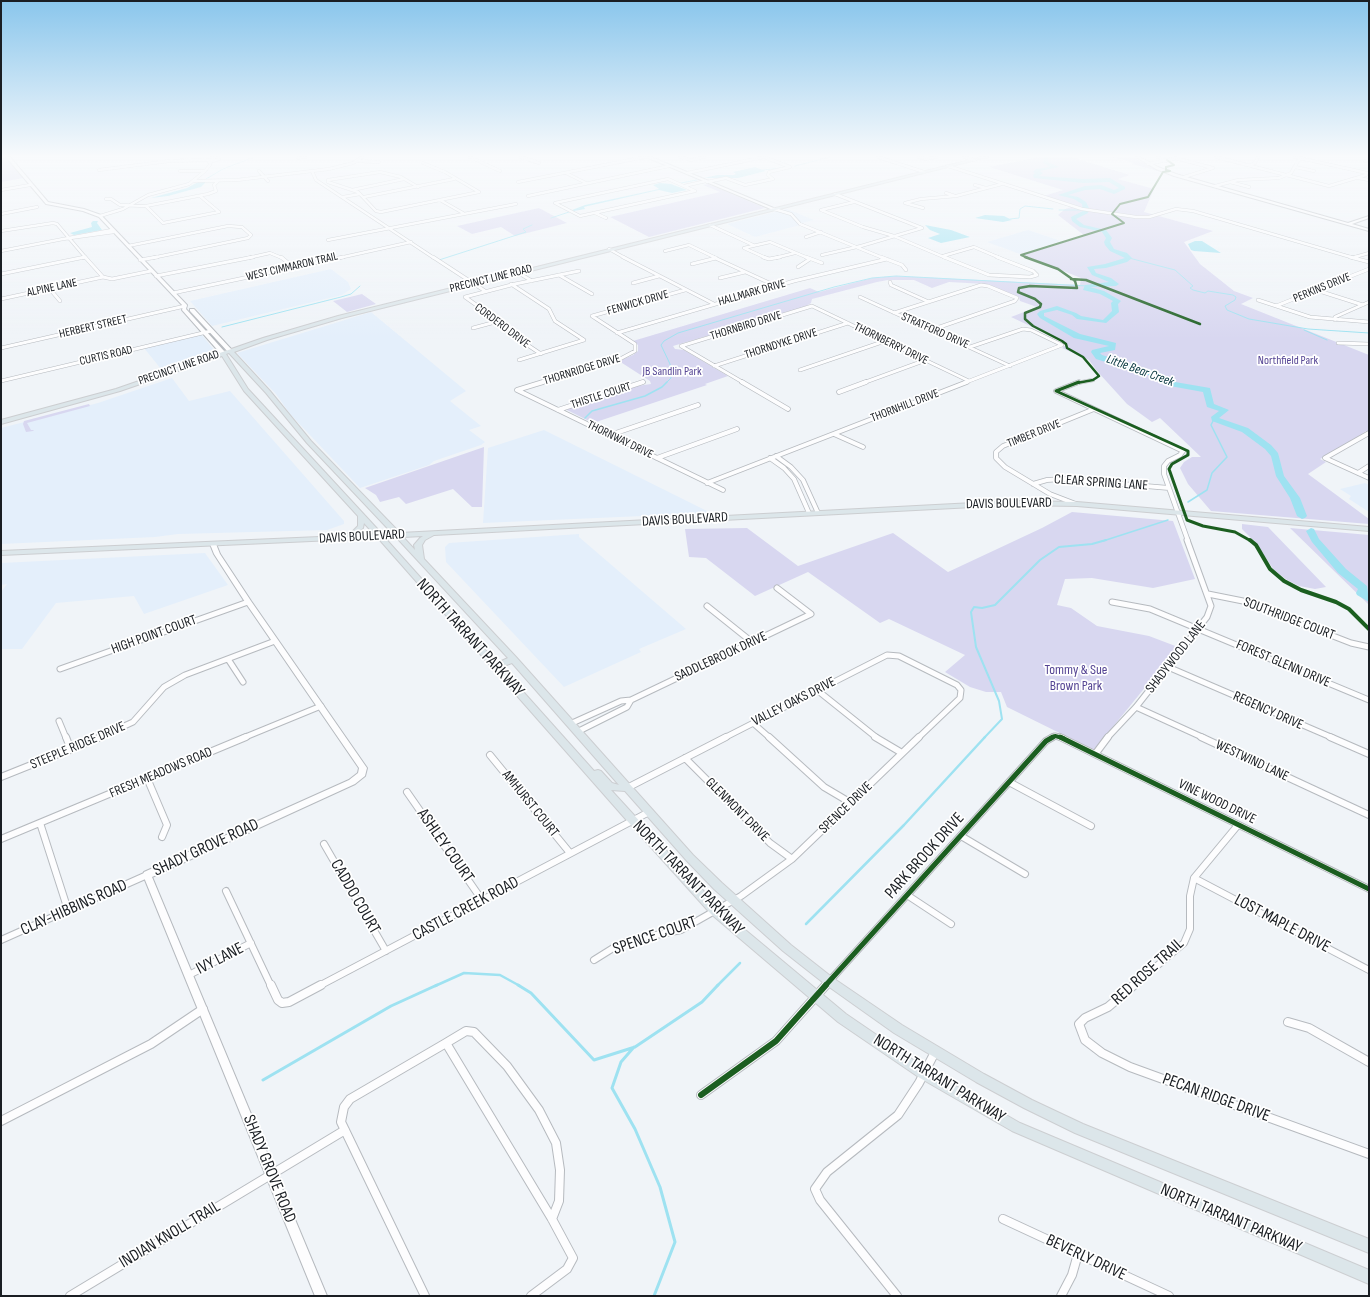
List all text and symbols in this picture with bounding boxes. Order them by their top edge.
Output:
street label: WEST CIMMARON TRAIL [245,249,339,285]
street label: PRECINCT LINE ROAD [448,262,534,296]
street label: PERKINS DRIVE [1291,270,1353,306]
street label: ALPINE LANE [26,276,78,300]
street label: HALLMARK DRIVE [717,276,787,310]
street label: FENWICK DRIVE [606,287,670,319]
street label: CORDERO DRIVE [471,301,533,351]
street label: THORNBIRD DRIVE [709,308,783,344]
street label: STRATFORD DRIVE [899,310,971,352]
street label: HERBERT STREET [58,312,128,342]
street label: THORNBERRY DRIVE [851,320,931,368]
street label: THORNDYKE DRIVE [743,325,819,363]
street label: CURTIS ROAD [78,343,134,369]
street label: PRECINCT LINE ROAD [137,347,221,389]
street label: THORNRIDGE DRIVE [542,351,622,389]
water label: Little Bear Creek [1104,352,1176,390]
park label: Northfield Park [1258,354,1318,368]
park label: JB Sandlin Park [643,365,701,379]
street label: THISTLE COURT [569,380,633,412]
street label: THORNHILL DRIVE [869,386,941,426]
street label: TIMBER DRIVE [1005,417,1063,451]
street label: THORNWAY DRIVE [585,418,655,462]
street label: CLEAR SPRING LANE [1053,471,1149,495]
street label: DAVIS BOULEVARD [966,495,1052,513]
street label: DAVIS BOULEVARD [642,509,728,531]
street label: DAVIS BOULEVARD [319,526,405,548]
street label: NORTH TARRANT PARKWAY [412,575,528,701]
street label: SOUTHRIDGE COURT [1241,594,1337,644]
street label: HIGH POINT COURT [109,612,199,658]
street label: SHADYWOOD LANE [1142,617,1210,697]
street label: SADDLEBROOK DRIVE [672,628,770,686]
street label: FOREST GLENN DRIVE [1233,637,1333,691]
park label: Tommy & Sue Brown Park [1045,662,1107,694]
street label: VALLEY OAKS DRIVE [749,674,839,730]
street label: REGENCY DRIVE [1230,688,1306,734]
street label: STEEPLE RIDGE DRIVE [28,718,128,774]
street label: WESTWIND LANE [1213,737,1291,785]
street label: FRESH MEADOWS ROAD [107,744,215,802]
street label: AMHURST COURT [498,767,562,841]
street label: GLENMONT DRIVE [701,774,773,846]
street label: VINE WOOD DRIVE [1175,776,1259,828]
street label: SPENCE DRIVE [816,778,876,838]
street label: ASHLEY COURT [412,805,478,887]
street label: PARK BROOK DRIVE [881,809,969,903]
street label: SHADY GROVE ROAD [150,815,262,881]
street label: NORTH TARRANT PARKWAY [628,816,748,940]
street label: CADDO COURT [325,856,385,938]
street label: CASTLE CREEK ROAD [409,872,523,946]
street label: CLAY-HIBBINS ROAD [18,875,130,941]
street label: LOST MAPLE DRIVE [1230,890,1334,958]
street label: SPENCE COURT [610,912,700,960]
street label: RED ROSE TRAIL [1108,934,1188,1010]
street label: IVY LANE [193,938,247,980]
street label: NORTH TARRANT PARKWAY [869,1030,1009,1128]
street label: PECAN RIDGE DRIVE [1159,1069,1273,1127]
street label: SHADY GROVE ROAD [238,1112,300,1226]
street label: NORTH TARRANT PARKWAY [1157,1180,1305,1258]
street label: INDIAN KNOLL TRAIL [116,1197,224,1273]
street label: BEVERLY DRIVE [1043,1230,1129,1286]

